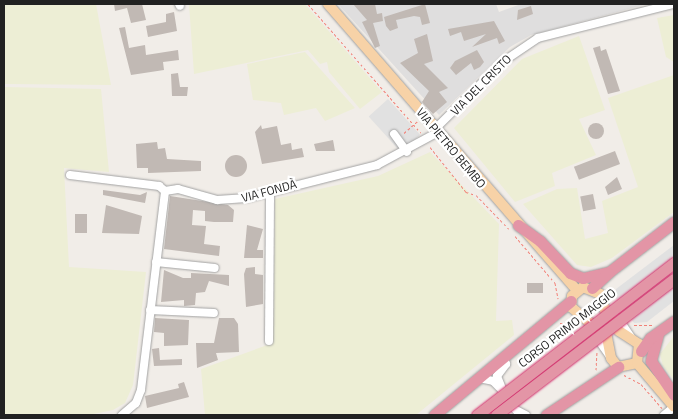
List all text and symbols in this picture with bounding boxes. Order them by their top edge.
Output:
street label: VIA DEL CRISTO [448,52,514,118]
street label: VIA PIETRO BEMBO [413,105,489,191]
street label: VIA FONDÀ [240,177,298,205]
street label: CORSO PRIMO MAGGIO [515,286,619,370]

